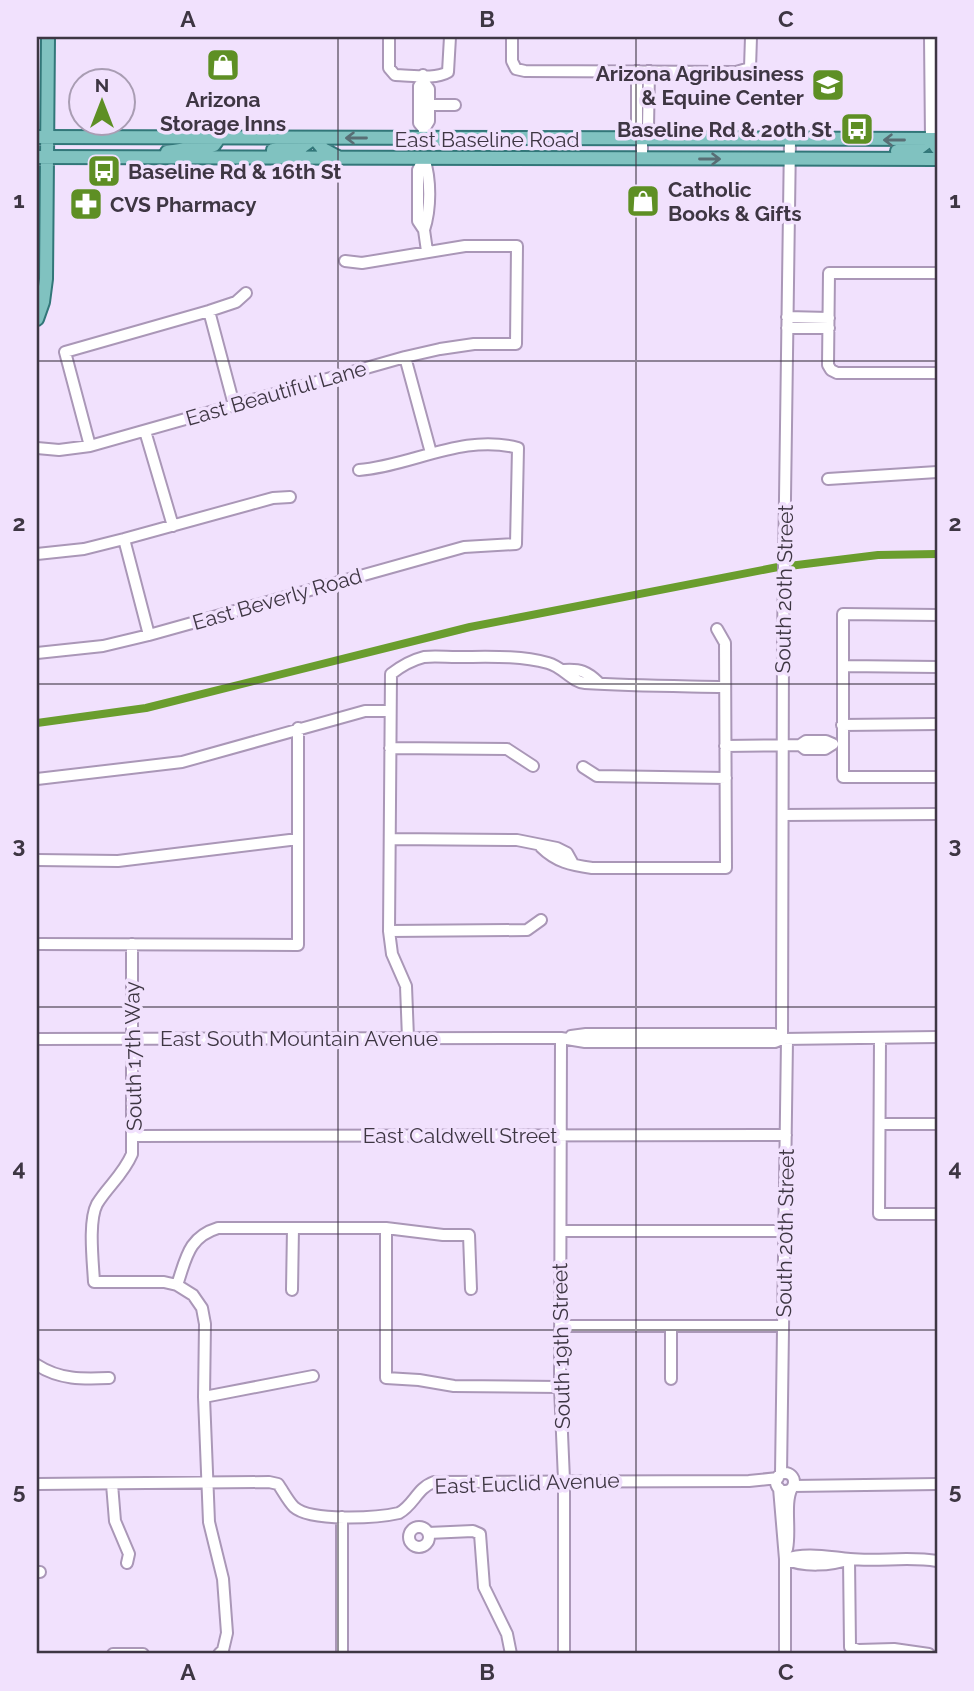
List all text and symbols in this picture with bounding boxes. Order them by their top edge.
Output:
text: A [180,5,196,32]
text: B [479,5,495,32]
text: C [778,5,794,32]
shop icon: Arizona Storage Inns [204,46,242,84]
place label: Arizona Agribusiness & Equine Center [596,61,804,110]
north arrow [66,66,136,136]
school or university icon: Arizona Agribusiness & Equine Center [809,66,847,104]
text: N [95,74,109,96]
place label: Arizona Storage Inns [160,87,286,136]
bus stop icon: Baseline Rd & 20th St [838,110,876,148]
place label: Baseline Rd & 20th St [617,117,832,142]
street label: East Baseline Road [394,127,580,152]
one-way arrow [345,131,368,145]
one-way arrow [883,133,906,146]
bus stop icon: Baseline Rd & 16th St [85,152,123,190]
one-way arrow [698,152,721,166]
place label: Baseline Rd & 16th St [128,159,341,184]
place label: Catholic Books & Gifts [668,177,802,226]
shop icon: Catholic Books & Gifts [624,182,662,220]
pharmacy icon: CVS Pharmacy [67,185,105,223]
text: 1 [13,186,25,213]
text: 1 [949,186,961,213]
place label: CVS Pharmacy [110,192,257,217]
street label: East Beautiful Lane [183,355,369,431]
street label: South 20th Street [770,504,798,674]
text: 2 [13,509,25,536]
text: 2 [949,509,961,536]
street label: East Beverly Road [189,563,365,635]
text: 3 [13,831,25,858]
text: 3 [949,831,961,858]
street label: South 17th Way [119,981,147,1131]
street label: East South Mountain Avenue [160,1026,438,1051]
street label: East Caldwell Street [363,1123,557,1148]
street label: South 20th Street [771,1148,799,1318]
text: 4 [12,1154,26,1181]
text: 4 [948,1154,962,1181]
street label: South 19th Street [547,1263,575,1429]
street label: East Euclid Avenue [434,1467,620,1499]
text: 5 [13,1477,26,1504]
text: 5 [949,1477,962,1504]
text: A [180,1658,196,1685]
text: B [479,1658,495,1685]
text: C [778,1658,794,1685]

